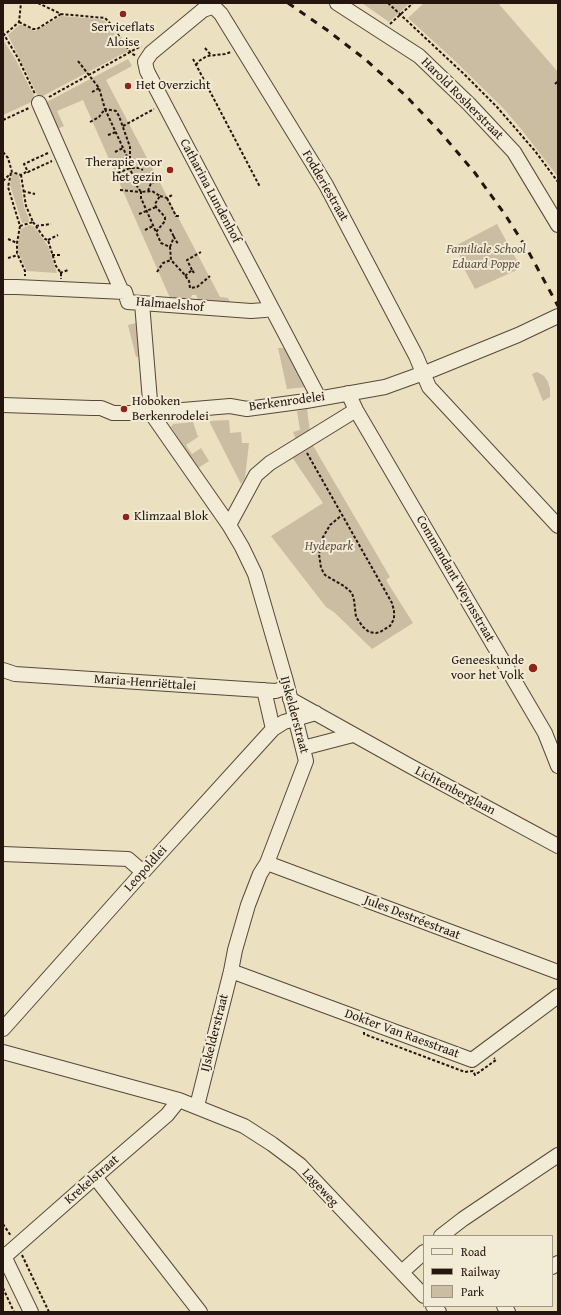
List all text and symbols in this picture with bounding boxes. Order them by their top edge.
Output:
marker: Serviceflats Aloise [118,9,128,19]
place label: Serviceflats Aloise [91,20,155,51]
street label: Harold Rosherstraat [418,55,506,143]
place label: Het Overzicht [136,78,210,94]
marker: Het Overzicht [123,81,133,91]
street label: Catharina Lundenhof [176,136,244,246]
street label: Fodderiestraat [298,148,352,224]
place label: Therapie voor het gezin [85,155,162,186]
marker: Therapie voor het gezin [165,165,175,175]
park label: Familiale School Eduard Poppe [446,242,526,273]
street label: Halmaelshof [135,294,205,316]
street label: Berkenrodelei [248,389,326,415]
place label: Hoboken Berkenrodelei [132,394,209,425]
marker: Hoboken Berkenrodelei [119,404,129,414]
place label: Klimzaal Blok [134,509,208,525]
marker: Klimzaal Blok [121,512,131,522]
street label: Commandant Weynsstraat [412,513,498,645]
park label: Hydepark [305,539,353,555]
place label: Geneeskunde voor het Volk [451,653,524,684]
marker: Geneeskunde voor het Volk [527,662,539,674]
street label: Maria-Henriëttalei [93,672,197,694]
street label: IJskelderstraat [276,675,312,755]
street label: Lichtenberglaan [412,763,498,819]
street label: Leopoldlei [121,843,171,895]
street label: Jules Destréestraat [362,892,462,944]
street label: IJskelderstraat [198,992,232,1074]
street label: Dokter Van Raesstraat [343,1006,461,1062]
street label: Krekelstraat [62,1152,122,1208]
street label: Lageweg [298,1166,342,1210]
legend [423,1235,553,1307]
text: Road [461,1243,486,1260]
text: Railway [461,1263,500,1280]
text: Park [461,1283,484,1300]

